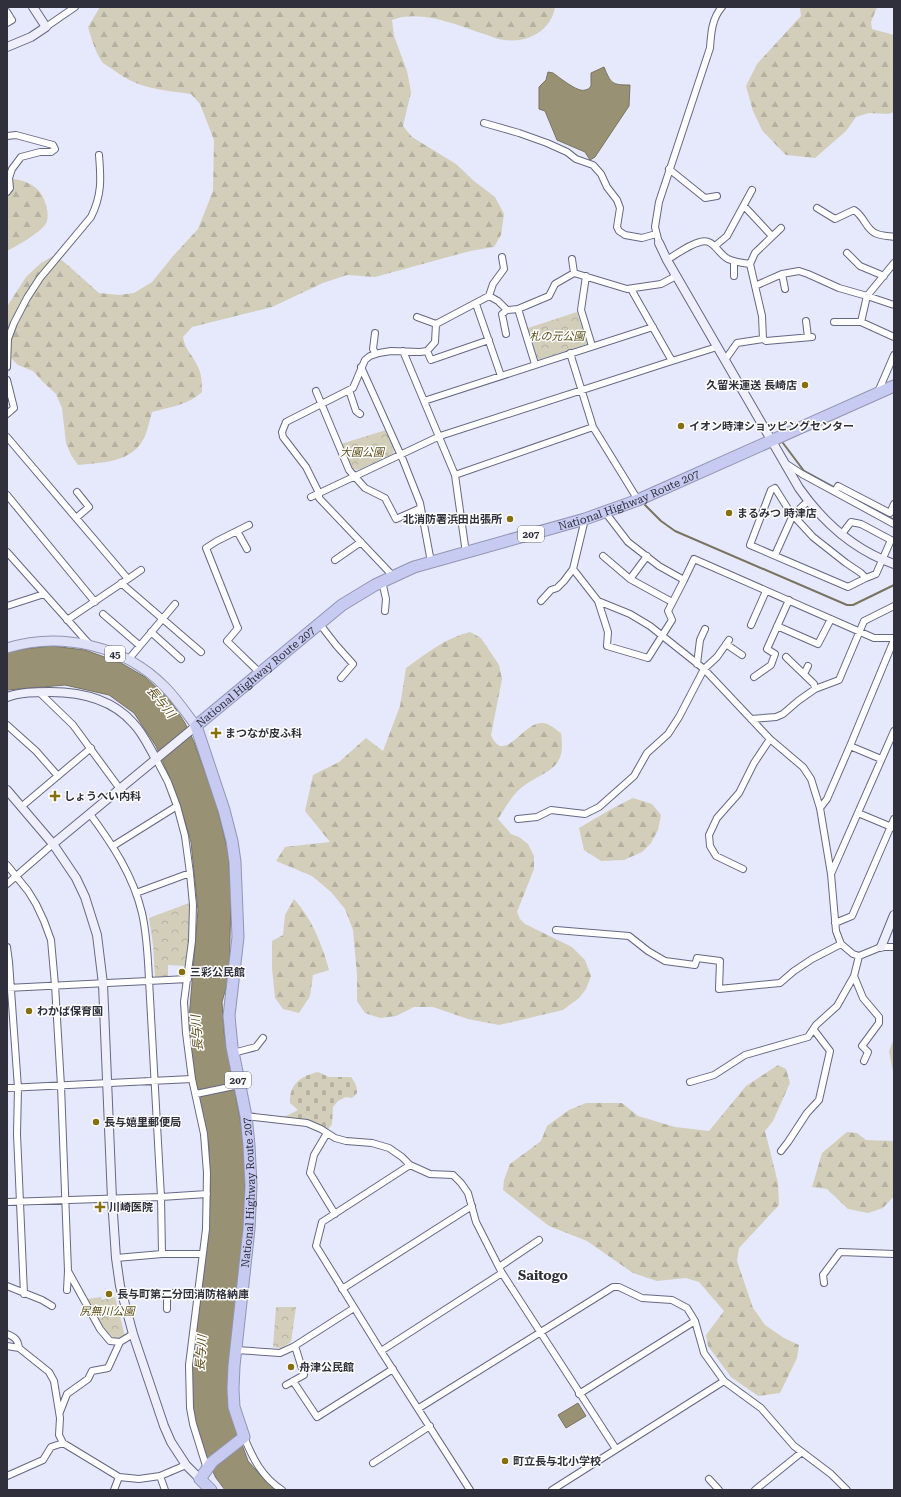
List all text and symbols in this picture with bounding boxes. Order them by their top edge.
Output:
park label: 札の元公園 [530,330,586,343]
place label: 久留米運送 長崎店 [706,379,797,392]
marker: 久留米運送 長崎店 [800,380,810,390]
place label: イオン時津ショッピングセンター [689,420,854,433]
marker: イオン時津ショッピングセンター [676,421,686,431]
park label: 大園公園 [340,446,386,459]
street label: National Highway Route 207 [557,467,702,533]
place label: まるみつ 時津店 [737,507,817,520]
marker: まるみつ 時津店 [724,508,734,518]
place label: 北消防署浜田出張所 [403,513,502,526]
marker: 北消防署浜田出張所 [505,514,515,524]
road number: 207 [518,526,544,542]
street label: National Highway Route 207 [194,624,318,730]
road number: 45 [105,646,125,662]
water label: 長与川 [144,684,179,722]
marker: まつなが皮ふ科 [210,727,222,739]
place label: まつなが皮ふ科 [225,727,302,740]
marker: しょうへい内科 [49,790,61,802]
place label: しょうへい内科 [64,790,141,803]
place label: 三彩公民館 [190,966,245,979]
marker: 三彩公民館 [177,967,187,977]
place label: わかば保育園 [37,1005,103,1018]
marker: わかば保育園 [24,1006,34,1016]
water label: 長与川 [188,1012,206,1052]
road number: 207 [225,1072,251,1088]
place label: 長与嬉里郵便局 [104,1116,181,1129]
marker: 長与嬉里郵便局 [91,1117,101,1127]
street label: National Highway Route 207 [239,1117,258,1268]
marker: 川崎医院 [94,1201,106,1213]
place label: 川崎医院 [109,1201,153,1214]
district label: Saitogo [518,1268,568,1283]
place label: 長与町第二分団消防格納庫 [117,1288,249,1301]
marker: 長与町第二分団消防格納庫 [104,1289,114,1299]
park label: 尻無川公園 [80,1305,136,1318]
water label: 長与川 [193,1333,209,1371]
place label: 舟津公民館 [299,1361,354,1374]
marker: 舟津公民館 [286,1362,296,1372]
place label: 町立長与北小学校 [513,1455,601,1468]
marker: 町立長与北小学校 [500,1456,510,1466]

